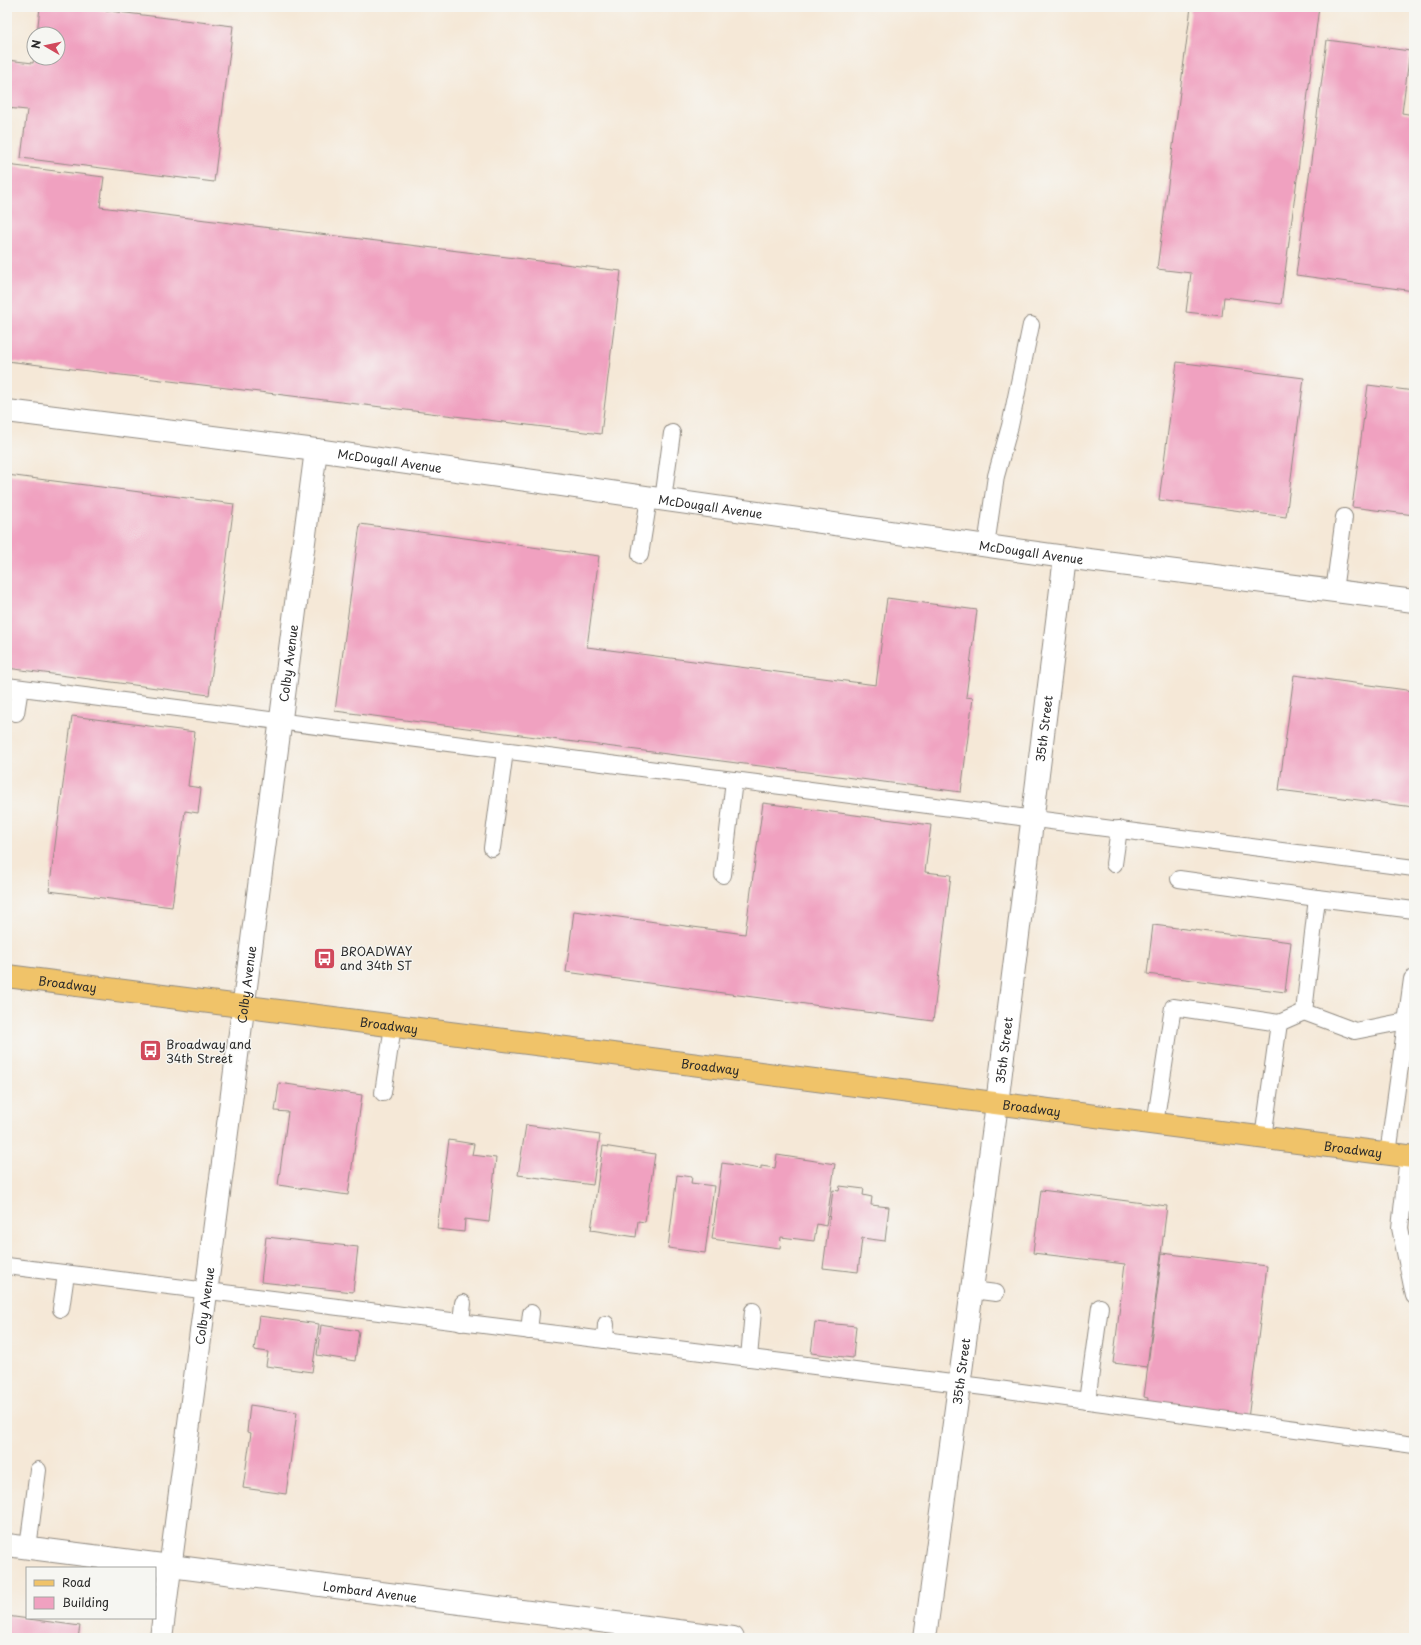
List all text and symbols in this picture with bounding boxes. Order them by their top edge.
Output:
north arrow [26,26,66,66]
text: N [27,38,45,50]
street label: McDougall Avenue [337,444,444,477]
street label: McDougall Avenue [657,490,764,523]
street label: McDougall Avenue [978,536,1085,568]
street label: Colby Avenue [274,623,302,703]
street label: 35th Street [1031,694,1057,763]
place label: BROADWAY and 34th ST [340,942,413,974]
street label: Colby Avenue [232,944,260,1024]
bus stop icon: BROADWAY and 34th ST [312,945,338,971]
street label: Broadway [37,971,98,996]
street label: Broadway [359,1012,419,1038]
street label: 35th Street [991,1016,1017,1085]
place label: Broadway and 34th Street [166,1035,252,1067]
bus stop icon: Broadway and 34th Street [137,1038,163,1064]
street label: Broadway [680,1054,740,1079]
street label: Broadway [1001,1095,1062,1120]
street label: Broadway [1323,1136,1383,1162]
street label: Colby Avenue [190,1266,218,1346]
street label: 35th Street [948,1337,974,1406]
legend [26,1567,156,1619]
text: Road [62,1573,91,1591]
street label: Lombard Avenue [322,1577,419,1606]
text: Building [62,1593,109,1611]

